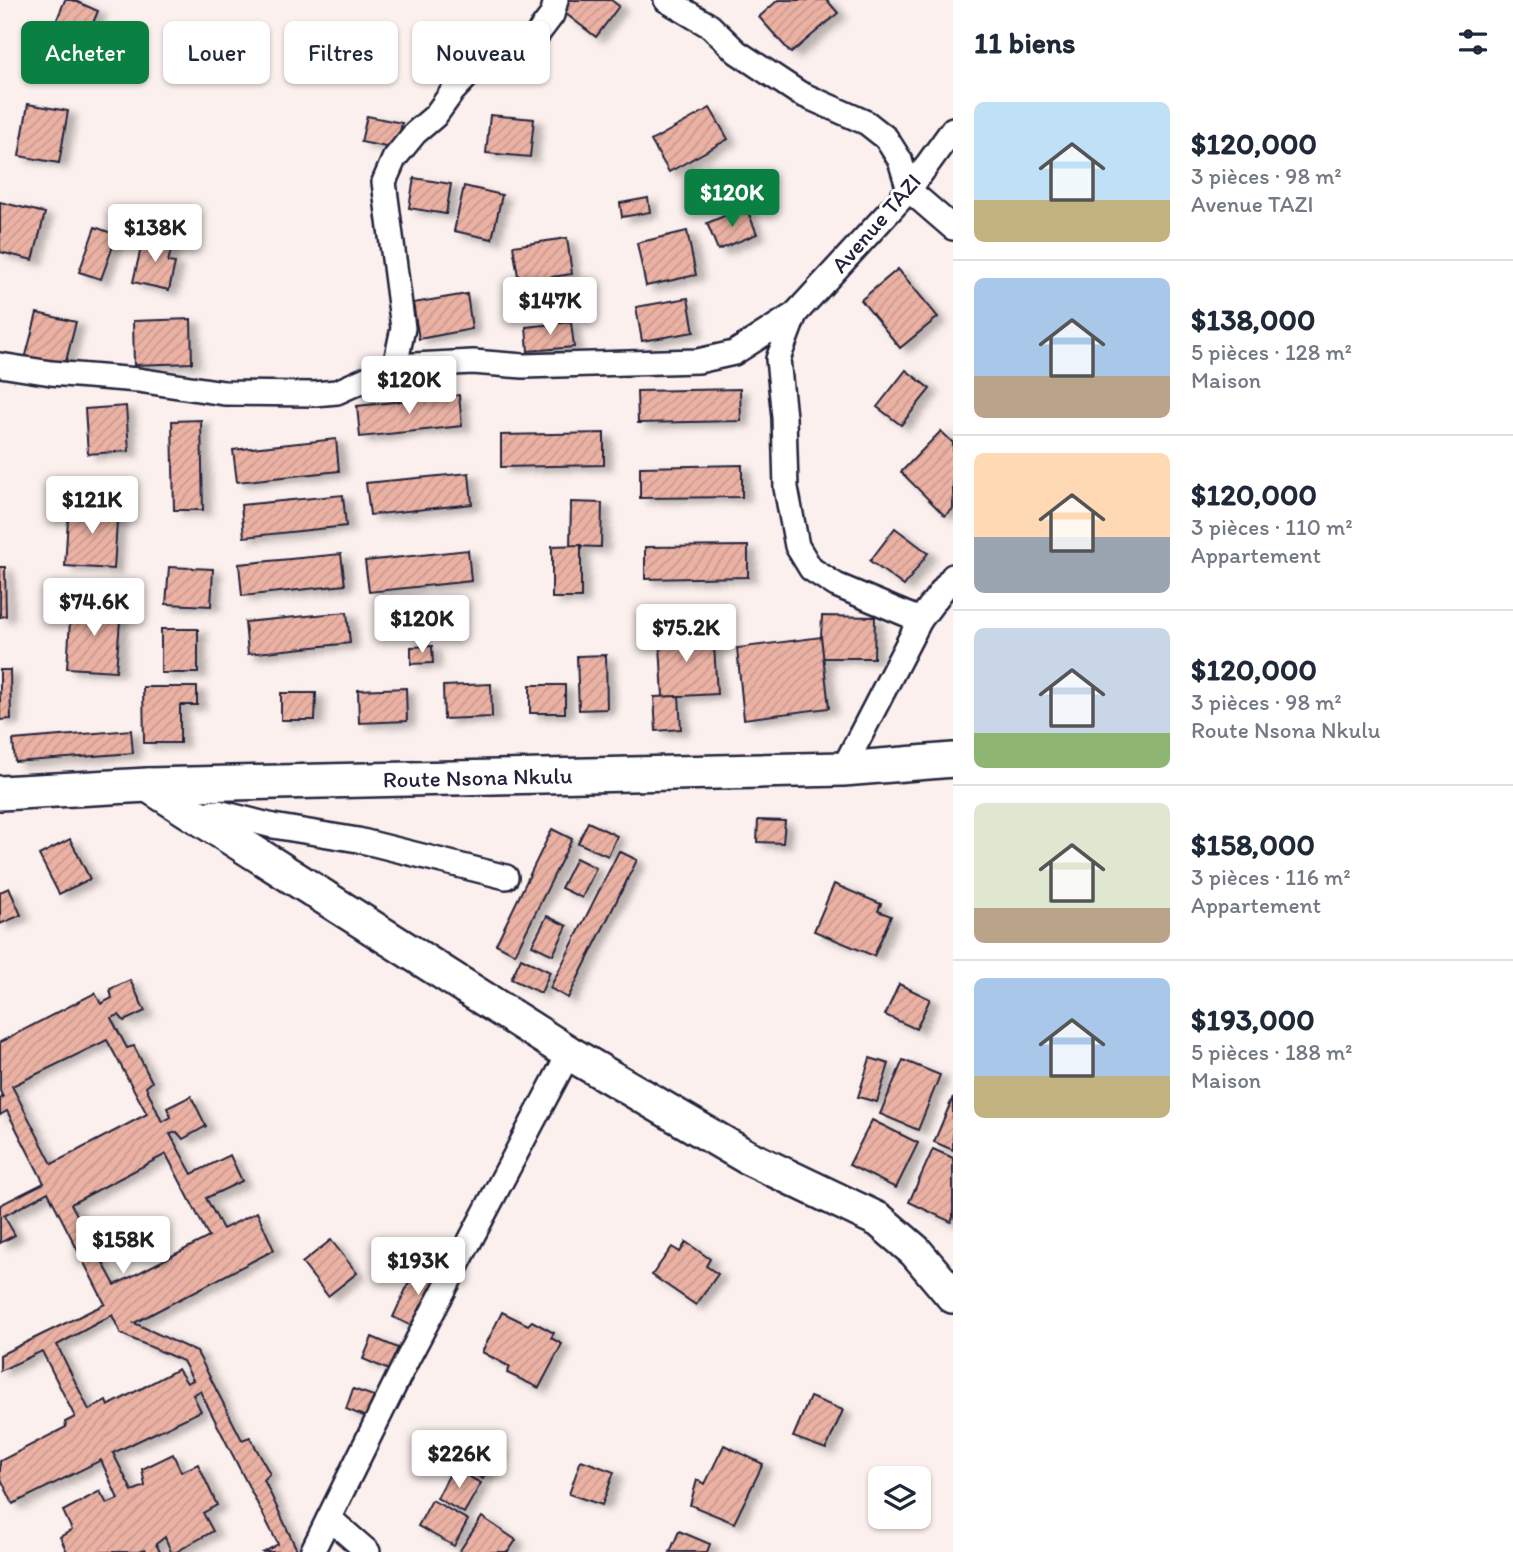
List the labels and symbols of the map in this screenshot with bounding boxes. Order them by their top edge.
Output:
street label: Avenue TAZI [825,168,927,278]
pin: $120K [683,170,781,229]
pin: $138K [106,204,204,264]
pin: $147K [501,278,599,337]
pin: $120K [360,356,458,416]
pin: $121K [43,476,141,536]
pin: $74.6K [37,578,151,638]
pin: $120K [373,596,471,655]
pin: $75.2K [629,604,743,664]
street label: Route Nsona Nkulu [383,761,573,794]
pin: $158K [74,1216,172,1276]
pin: $193K [369,1238,467,1297]
pin: $226K [410,1430,508,1490]

